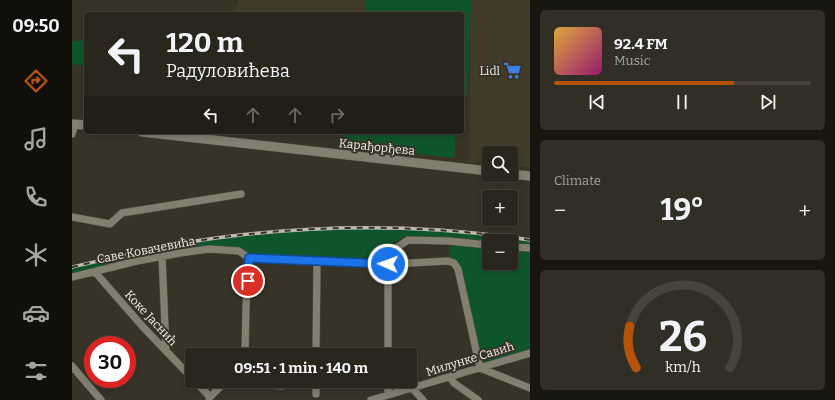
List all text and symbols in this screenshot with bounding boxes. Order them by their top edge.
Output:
text: 09:50 [12,15,60,37]
text: 120 m [166,26,243,59]
icon: left [100,28,152,80]
text: 92.4 FM [614,35,668,53]
text: Music [614,53,650,68]
text: Радуловићева [166,60,290,82]
supermarket icon: Lidl [503,61,523,81]
place label: Lidl [479,64,501,78]
icon: directions [22,67,50,95]
icon: previous [586,91,608,113]
icon: pause [671,91,693,113]
icon: next [757,91,779,113]
icon: left [200,104,222,126]
icon: ahead [242,104,264,126]
icon: ahead [284,104,306,126]
icon: right [326,104,348,126]
icon: music [22,125,50,153]
street label: Карађорђева [338,136,416,158]
map controls [482,146,518,270]
button: search [482,146,518,182]
text: Climate [554,173,601,188]
icon: phone [22,183,50,211]
button: + [482,190,518,226]
text: 19° [660,192,704,228]
text: − [554,197,566,224]
text: + [798,197,811,224]
street label: Саве Ковачевића [96,234,197,266]
button: − [482,234,518,270]
icon: climate [22,241,50,269]
position arrow [367,243,409,285]
pin [231,264,265,298]
icon: arrive [237,270,259,292]
street label: Коке Јаснић [122,288,180,349]
icon: car [22,299,50,327]
text: 26 [659,312,706,362]
speed limit sign: 30 [84,336,136,388]
street label: Милунке Савић [424,339,516,379]
icon: filters [22,357,50,385]
text: 09:51 · 1 min · 140 m [234,359,368,377]
text: km/h [665,359,700,376]

